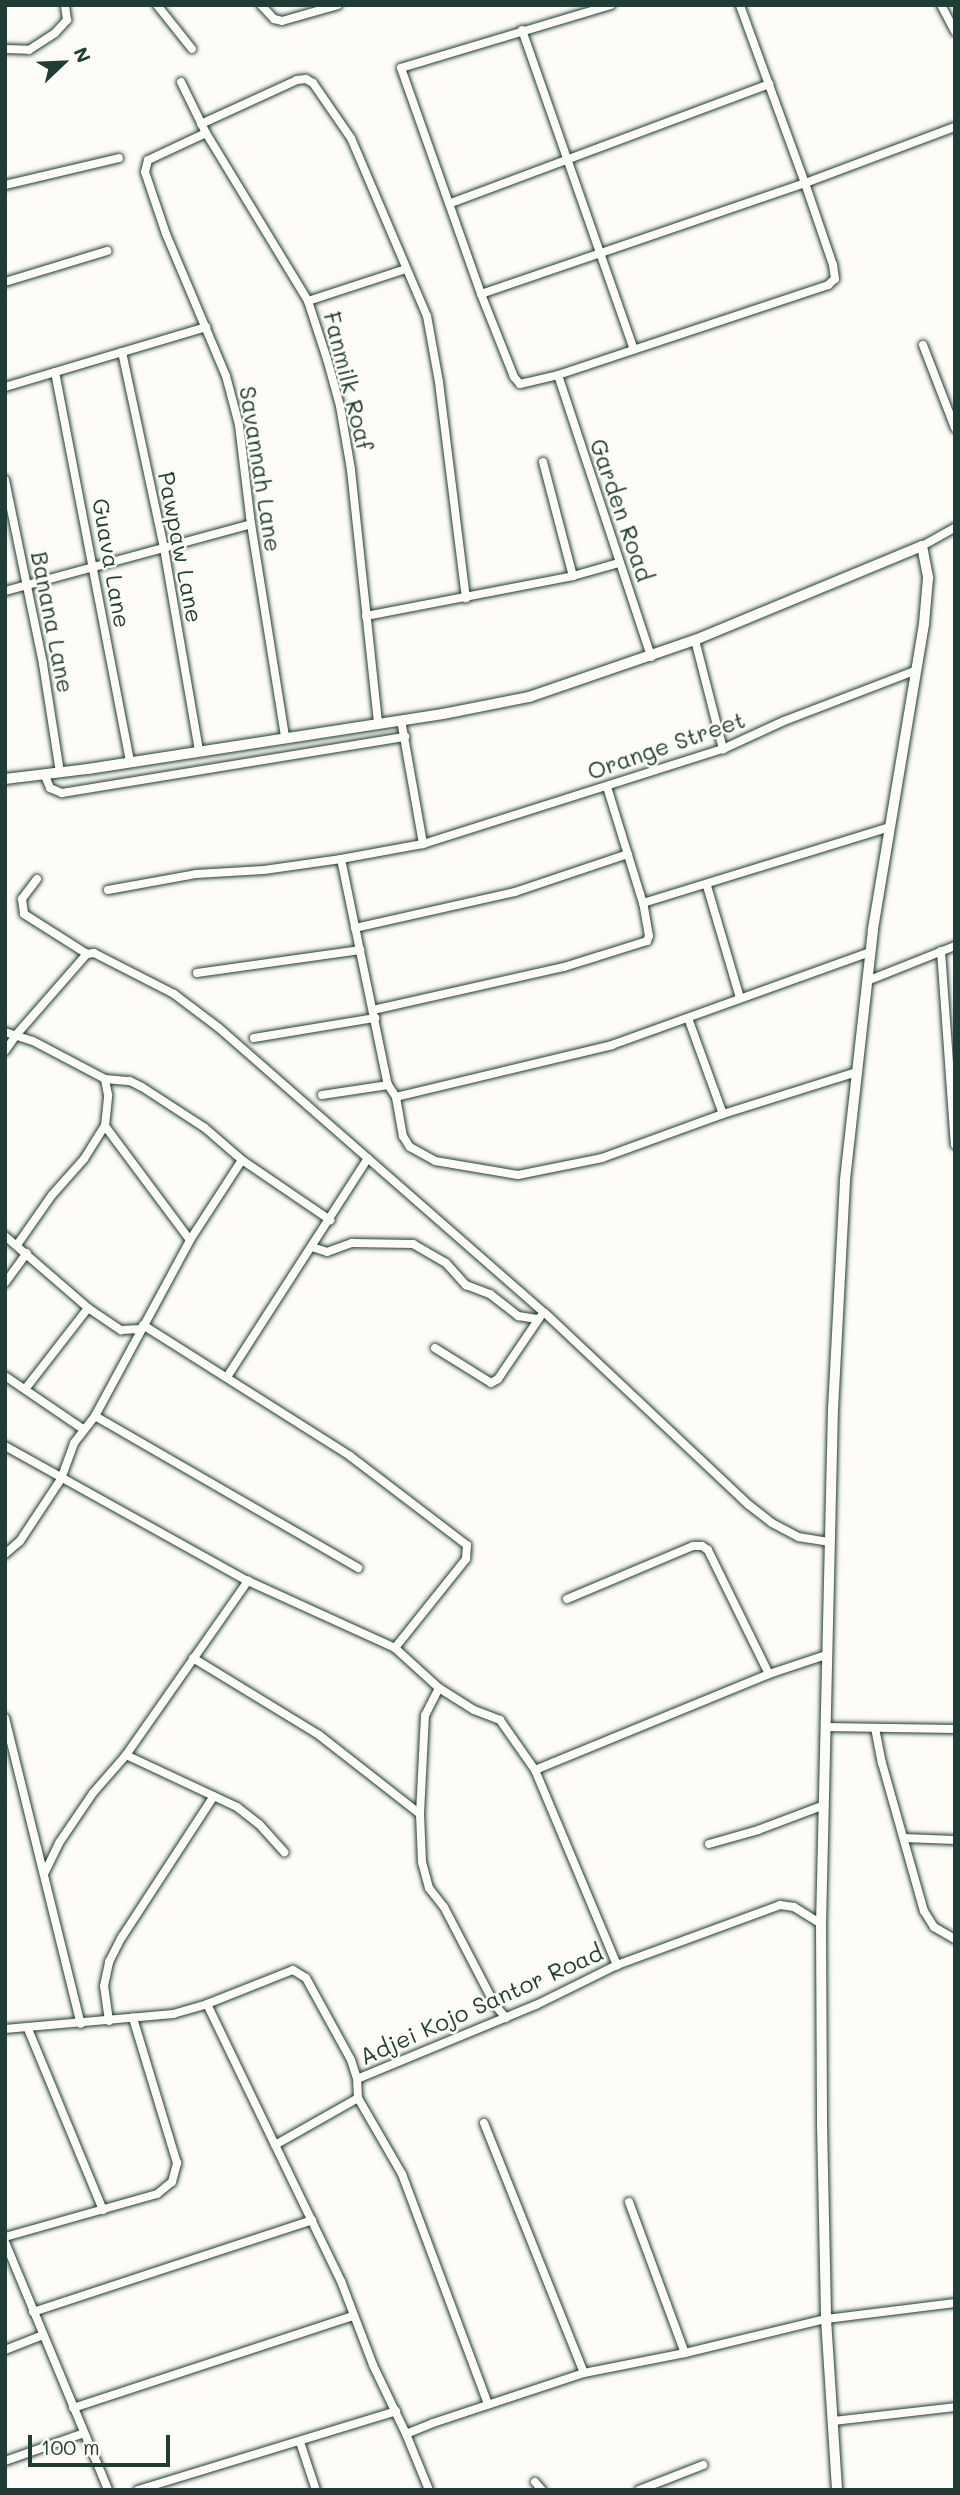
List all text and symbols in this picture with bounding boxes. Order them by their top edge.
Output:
north arrow [28,28,98,98]
text: N [68,43,97,66]
street label: Fanmilk Roaf [318,309,380,453]
street label: Savannah Lane [234,384,288,554]
street label: Garden Road [585,435,659,585]
street label: Pawpaw Lane [153,469,209,625]
street label: Guava Lane [87,496,137,630]
street label: Banana Lane [26,549,80,695]
street label: Orange Street [584,705,748,785]
street label: Adjei Kojo Santor Road [355,1938,607,2070]
scale bar [32,2422,173,2466]
text: 100 m [41,2433,100,2460]

